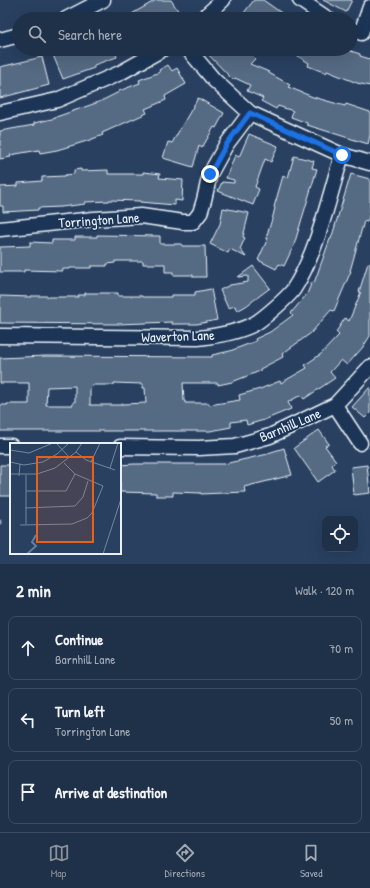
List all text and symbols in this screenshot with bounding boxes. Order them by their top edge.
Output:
search box [12,12,358,56]
icon: search [26,23,48,45]
text: Search here [58,24,122,45]
route start [333,146,351,164]
route end [201,165,219,183]
street label: Torrington Lane [58,207,141,233]
street label: Waverton Lane [141,325,215,346]
street label: Barnhill Lane [256,403,324,446]
inset map [10,443,121,554]
map controls [322,516,358,552]
button: locate [322,516,358,552]
text: 2 min [16,579,51,602]
text: Walk · 120 m [295,581,354,599]
text: Continue [55,629,103,650]
icon: ahead [17,637,39,659]
text: 70 m [329,639,353,657]
text: Barnhill Lane [55,650,116,668]
text: Turn left [55,701,105,722]
icon: left [17,709,39,731]
text: 50 m [330,711,353,729]
text: Torrington Lane [55,722,130,740]
icon: arrive [17,781,39,803]
text: Arrive at destination [55,782,167,803]
tab: Map [48,842,70,880]
tab: Directions [165,842,205,880]
tab: Saved [300,842,322,880]

